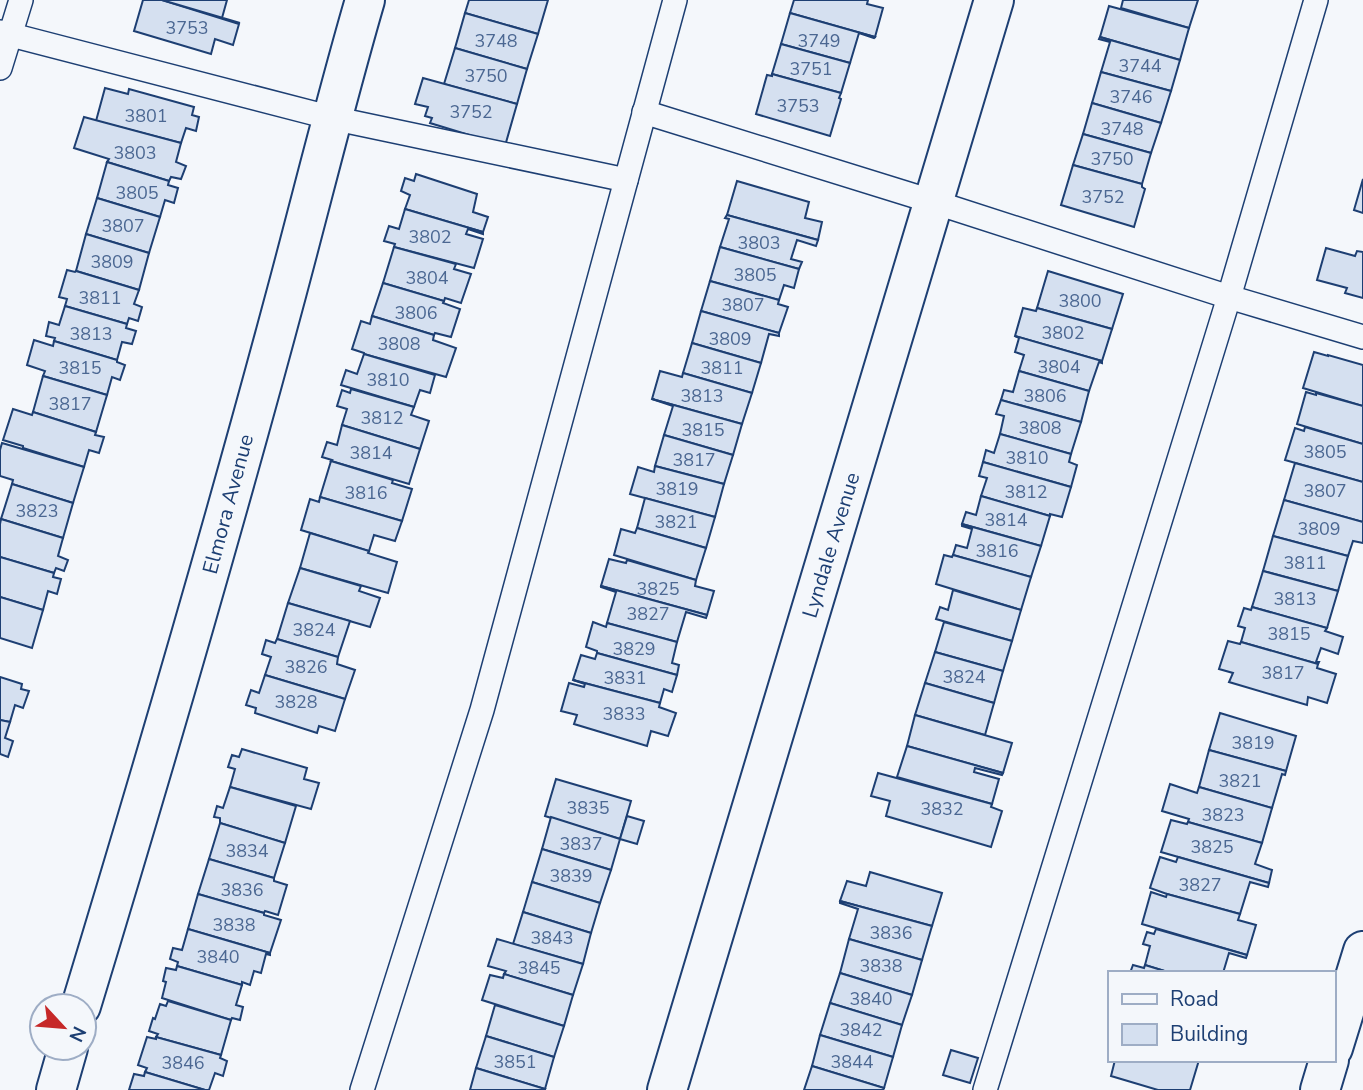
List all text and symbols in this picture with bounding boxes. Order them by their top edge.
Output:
house number: 3753 [165,16,209,40]
house number: 3748 [474,29,518,53]
house number: 3749 [797,29,841,53]
house number: 3744 [1118,54,1162,78]
house number: 3751 [789,57,833,81]
house number: 3750 [464,64,508,88]
house number: 3746 [1109,85,1153,109]
house number: 3753 [776,94,820,118]
house number: 3752 [449,100,493,124]
house number: 3801 [124,104,168,128]
house number: 3748 [1100,117,1144,141]
house number: 3803 [113,141,157,165]
house number: 3750 [1090,147,1134,171]
house number: 3805 [115,181,159,205]
house number: 3752 [1081,185,1125,209]
house number: 3807 [101,214,145,238]
house number: 3802 [408,225,452,249]
house number: 3803 [737,231,781,255]
house number: 3809 [90,250,134,274]
house number: 3805 [733,263,777,287]
house number: 3804 [405,266,449,290]
house number: 3811 [78,286,122,310]
house number: 3800 [1058,289,1102,313]
house number: 3807 [721,293,765,317]
house number: 3806 [394,301,438,325]
house number: 3802 [1041,321,1085,345]
house number: 3813 [69,322,113,346]
house number: 3809 [708,327,752,351]
house number: 3808 [377,332,421,356]
house number: 3804 [1037,355,1081,379]
house number: 3815 [58,356,102,380]
house number: 3811 [700,356,744,380]
house number: 3810 [366,368,410,392]
house number: 3813 [680,384,724,408]
house number: 3806 [1023,384,1067,408]
house number: 3817 [48,392,92,416]
house number: 3812 [360,406,404,430]
house number: 3808 [1018,416,1062,440]
house number: 3815 [681,418,725,442]
street label: Elmora Avenue [196,431,260,577]
house number: 3805 [1303,440,1347,464]
house number: 3814 [349,441,393,465]
house number: 3810 [1005,446,1049,470]
house number: 3817 [672,448,716,472]
street label: Lyndale Avenue [796,469,866,621]
house number: 3819 [655,477,699,501]
house number: 3807 [1303,479,1347,503]
house number: 3812 [1004,480,1048,504]
house number: 3816 [344,481,388,505]
house number: 3823 [15,499,59,523]
house number: 3814 [984,508,1028,532]
house number: 3821 [654,510,698,534]
house number: 3809 [1297,517,1341,541]
house number: 3816 [975,539,1019,563]
house number: 3811 [1283,551,1327,575]
house number: 3825 [636,577,680,601]
house number: 3813 [1273,587,1317,611]
house number: 3827 [626,602,670,626]
house number: 3824 [292,618,336,642]
house number: 3815 [1267,622,1311,646]
house number: 3829 [612,637,656,661]
house number: 3826 [284,655,328,679]
house number: 3817 [1261,661,1305,685]
house number: 3824 [942,665,986,689]
house number: 3831 [603,666,647,690]
house number: 3828 [274,690,318,714]
house number: 3833 [602,702,646,726]
house number: 3819 [1231,731,1275,755]
house number: 3821 [1218,769,1262,793]
house number: 3835 [566,796,610,820]
house number: 3832 [920,797,964,821]
house number: 3823 [1201,803,1245,827]
house number: 3837 [559,832,603,856]
house number: 3825 [1190,835,1234,859]
house number: 3834 [225,839,269,863]
house number: 3839 [549,864,593,888]
house number: 3827 [1178,873,1222,897]
house number: 3836 [220,878,264,902]
house number: 3838 [212,913,256,937]
house number: 3836 [869,921,913,945]
house number: 3843 [530,926,574,950]
house number: 3840 [196,945,240,969]
house number: 3838 [859,954,903,978]
house number: 3845 [517,956,561,980]
legend [1108,971,1335,1062]
text: Road [1170,985,1219,1013]
house number: 3840 [849,987,893,1011]
north arrow [28,992,98,1062]
house number: 3842 [839,1018,883,1042]
text: Building [1170,1020,1248,1048]
text: N [63,1022,92,1046]
house number: 3851 [493,1050,537,1074]
house number: 3844 [830,1050,874,1074]
house number: 3846 [161,1051,205,1075]

